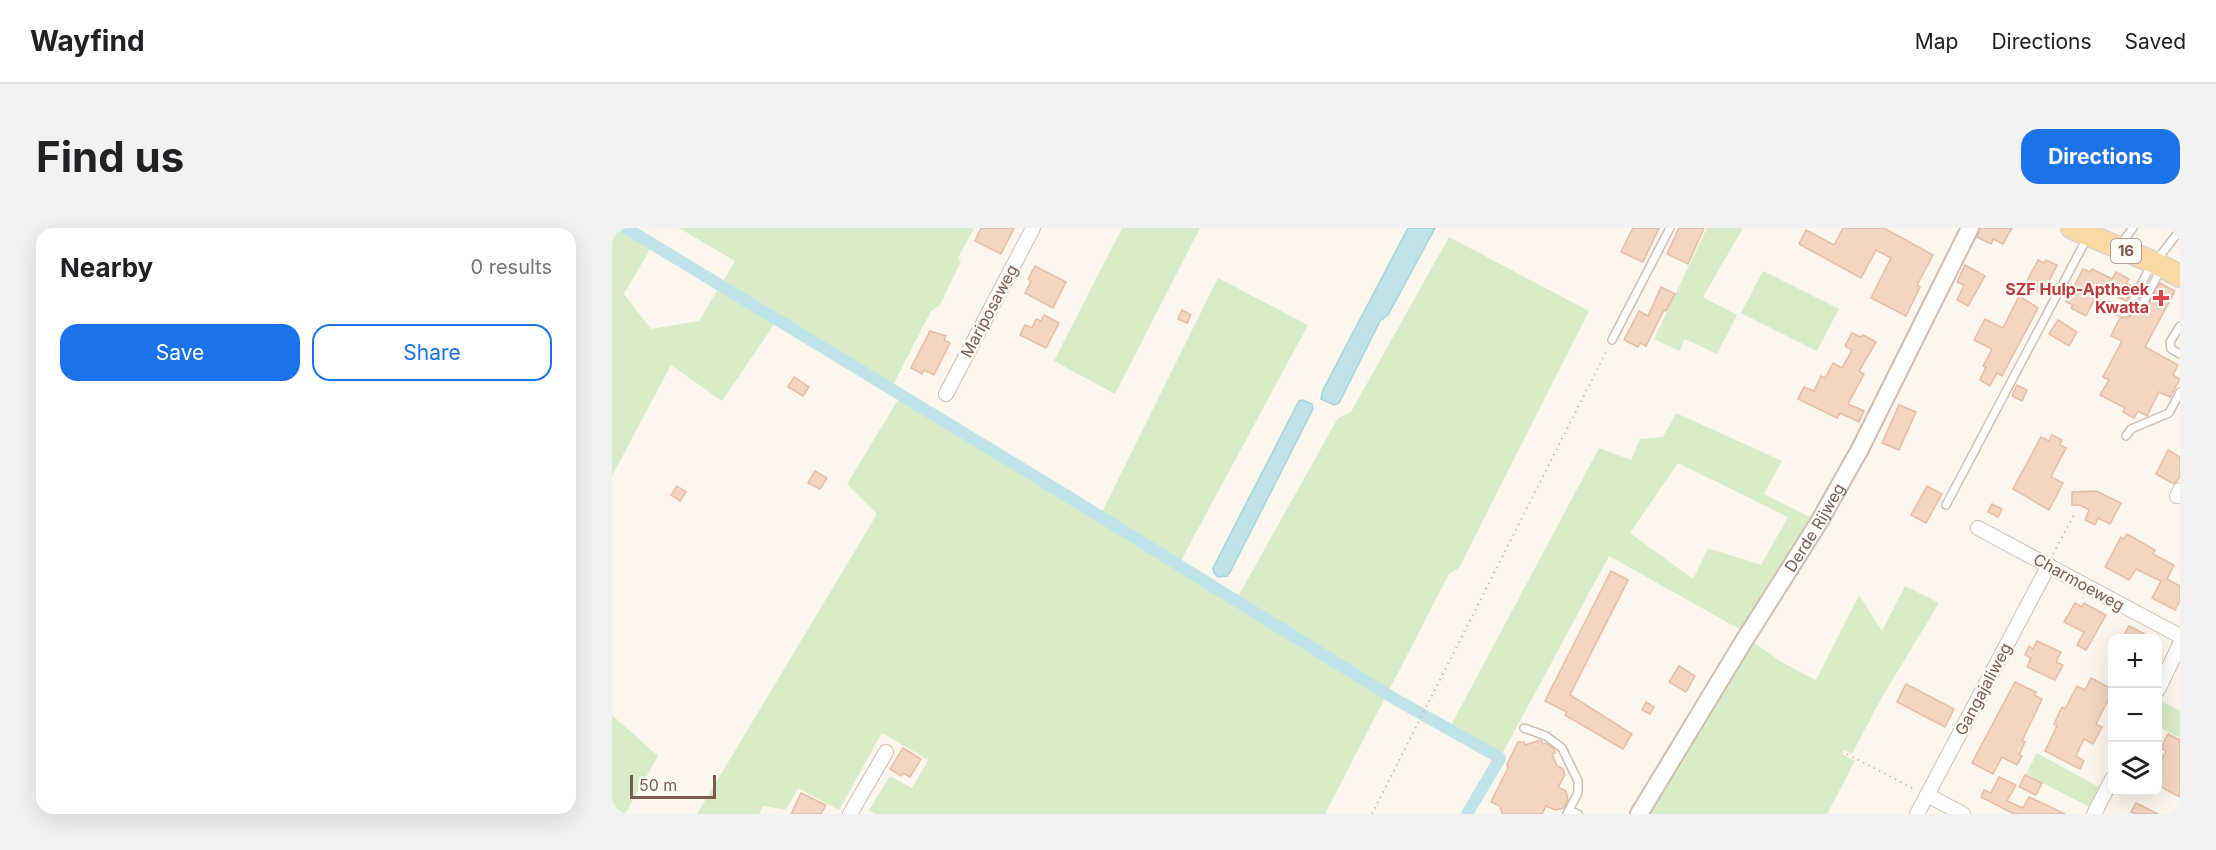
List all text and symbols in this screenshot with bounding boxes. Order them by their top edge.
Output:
text: Wayfind [30,24,145,58]
text: Map [1915,29,1958,54]
text: Directions [1991,29,2092,54]
text: Saved [2125,29,2186,54]
button: Directions [2021,129,2180,184]
text: Find us [36,131,184,182]
road number: 16 [2111,239,2141,263]
text: Nearby [60,252,153,283]
text: 0 results [470,255,552,279]
street label: Mariposaweg [956,261,1022,361]
place label: SZF Hulp-Aptheek Kwatta [2005,279,2150,317]
marker: SZF Hulp-Aptheek Kwatta [2154,291,2168,305]
button: Save [60,324,300,381]
button: Share [312,324,552,381]
street label: Derde Rijweg [1780,480,1849,576]
street label: Charmoeweg [2030,549,2128,615]
map controls [2108,634,2162,796]
button: + [2108,634,2162,688]
street label: Gangajaliweg [1950,639,2016,739]
button: − [2108,688,2162,742]
button: layers [2108,742,2162,796]
scale bar [630,772,716,800]
text: 50 m [639,775,677,795]

